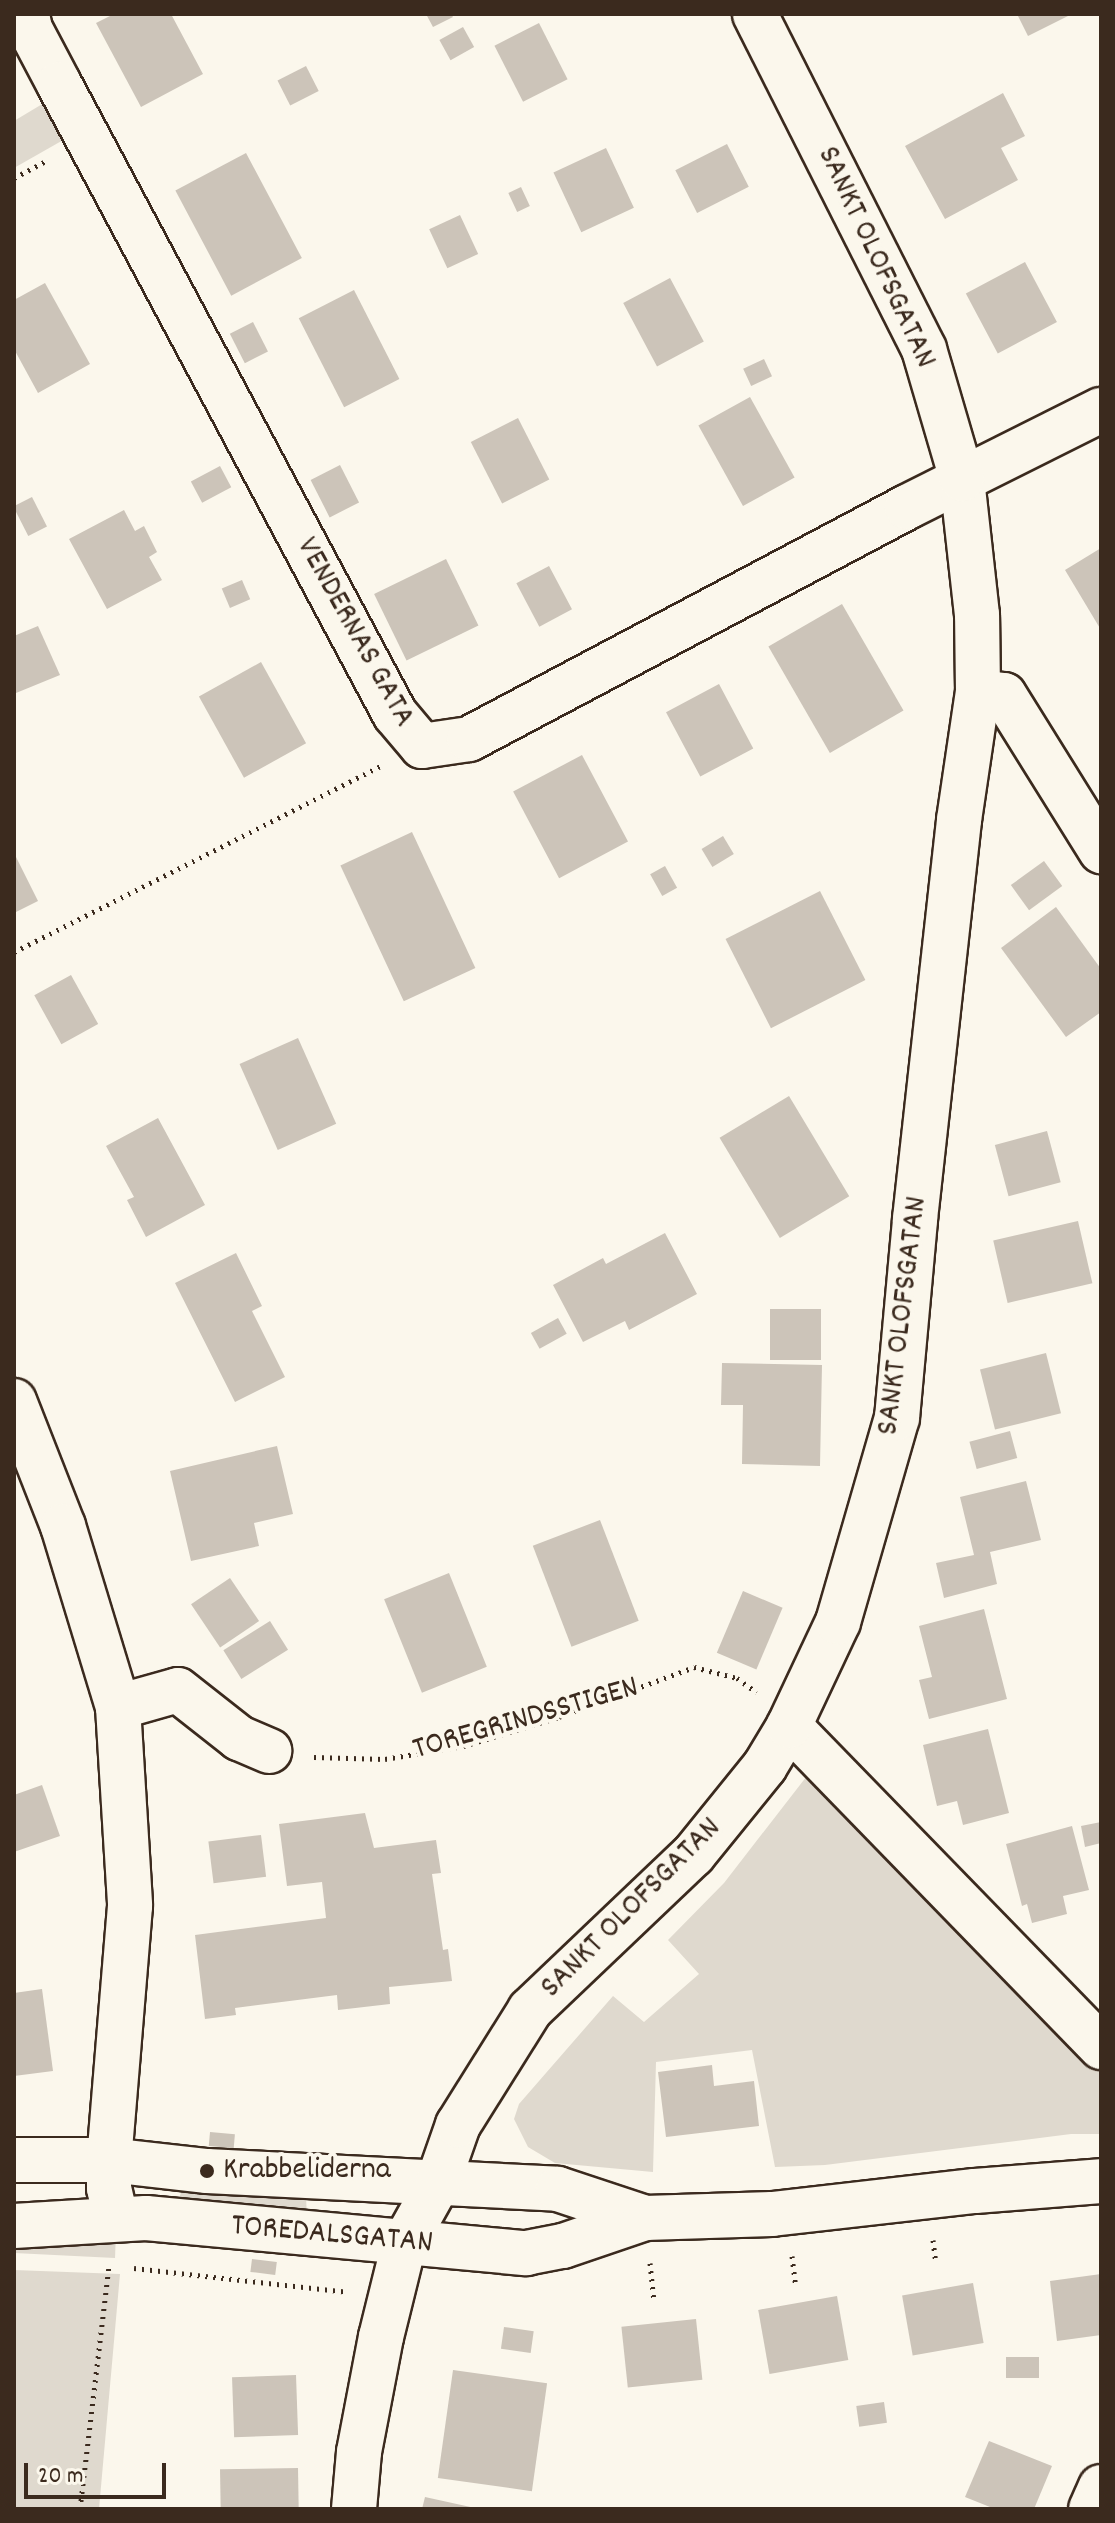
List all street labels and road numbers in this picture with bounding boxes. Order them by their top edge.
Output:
street label: SANKT OLOFSGATAN [807,141,943,375]
street label: VENDERNAS GATA [286,531,422,735]
street label: SANKT OLOFSGATAN [870,1194,938,1438]
street label: TOREGRINDSSTIGEN [409,1669,643,1771]
street label: SANKT OLOFSGATAN [533,1810,731,2008]
street label: TOREDALSGATAN [230,2208,434,2264]

